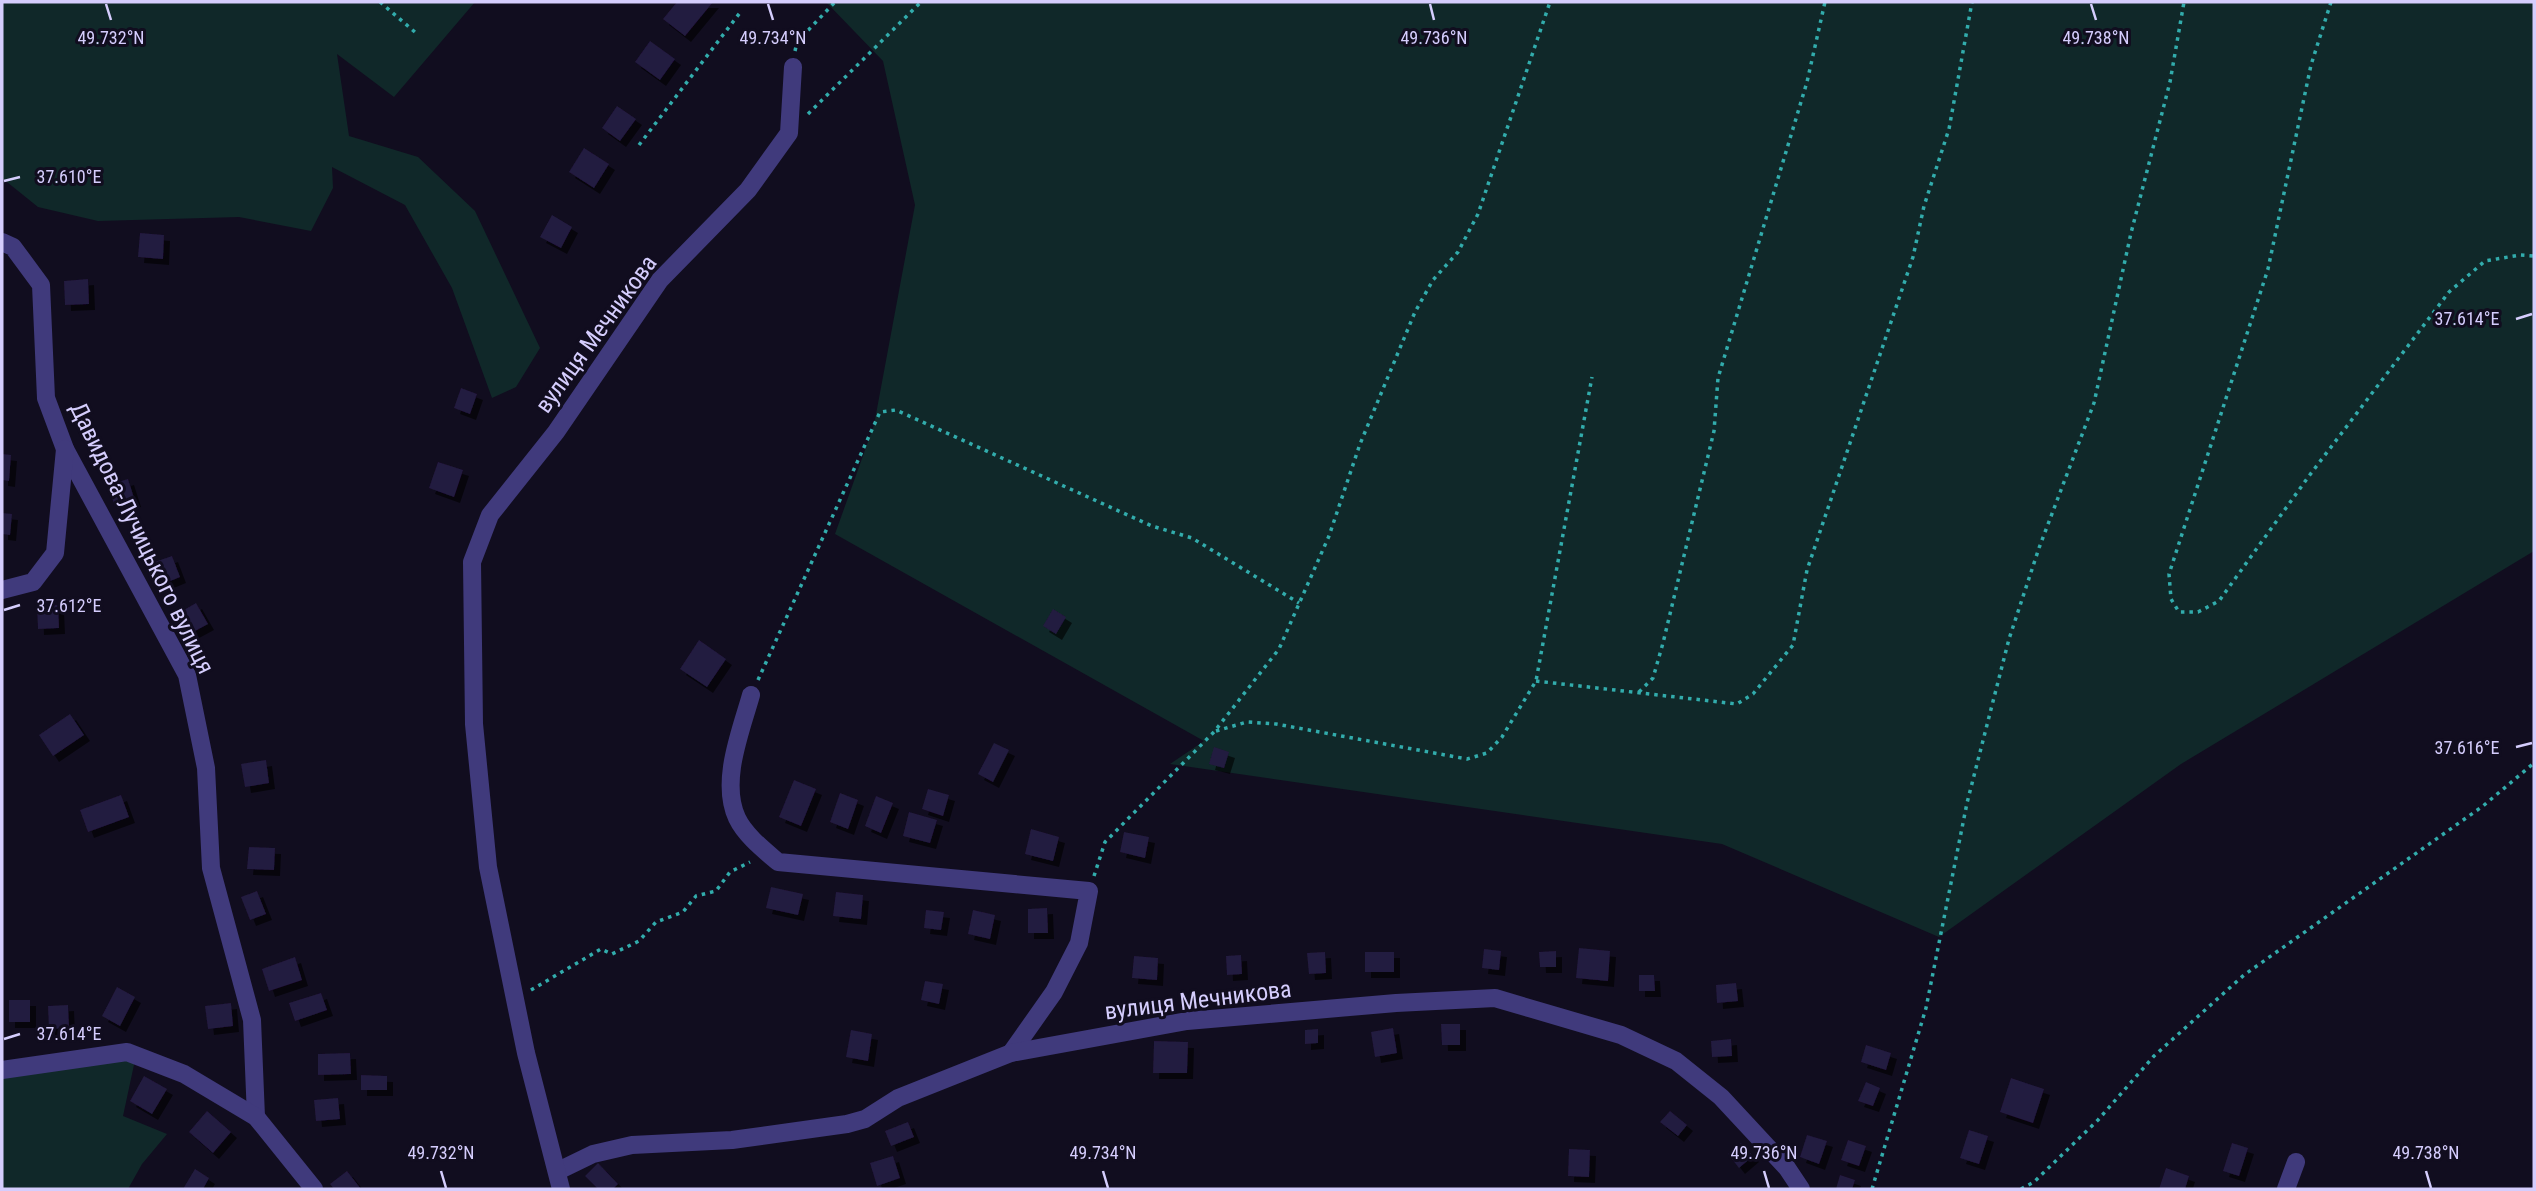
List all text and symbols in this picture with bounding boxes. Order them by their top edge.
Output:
text: 49.732°N [77,27,145,48]
text: 49.734°N [739,27,807,48]
text: 49.736°N [1400,27,1468,48]
text: 49.738°N [2062,27,2130,48]
text: 37.610°E [37,166,101,187]
street label: вулиця Мечникова [529,250,663,418]
text: 37.614°E [2435,308,2499,329]
street label: Давидова-Лучицького вулиця [64,398,220,678]
text: 37.612°E [37,595,101,616]
text: 37.616°E [2435,737,2499,758]
street label: вулиця Мечникова [1103,975,1293,1025]
text: 37.614°E [37,1023,101,1044]
text: 49.732°N [407,1142,475,1163]
text: 49.734°N [1069,1142,1137,1163]
text: 49.736°N [1730,1142,1798,1163]
text: 49.738°N [2392,1142,2460,1163]

